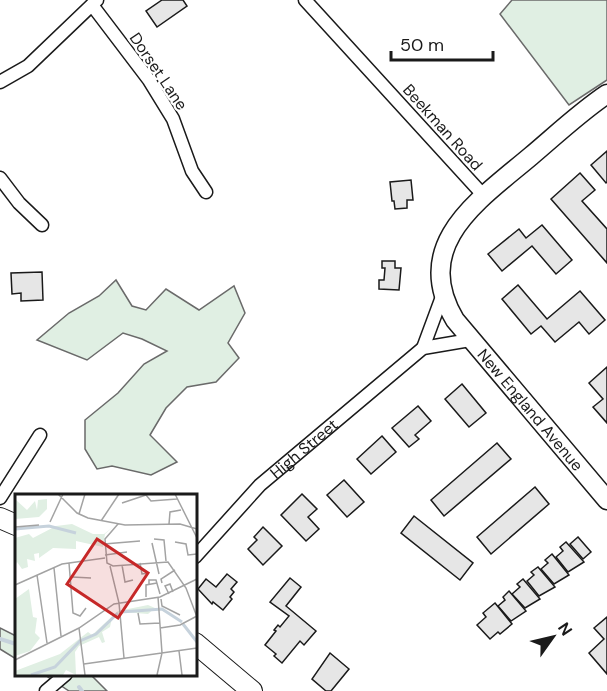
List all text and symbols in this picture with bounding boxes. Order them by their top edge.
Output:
scale bar [391,24,493,62]
street label: Dorset Lane [125,28,192,114]
text: 50 m [400,33,444,57]
street label: Beekman Road [398,80,487,175]
street label: New England Avenue [473,344,588,475]
street label: High Street [266,414,342,483]
inset map [15,494,196,676]
north arrow [523,607,583,667]
text: N [553,618,577,640]

